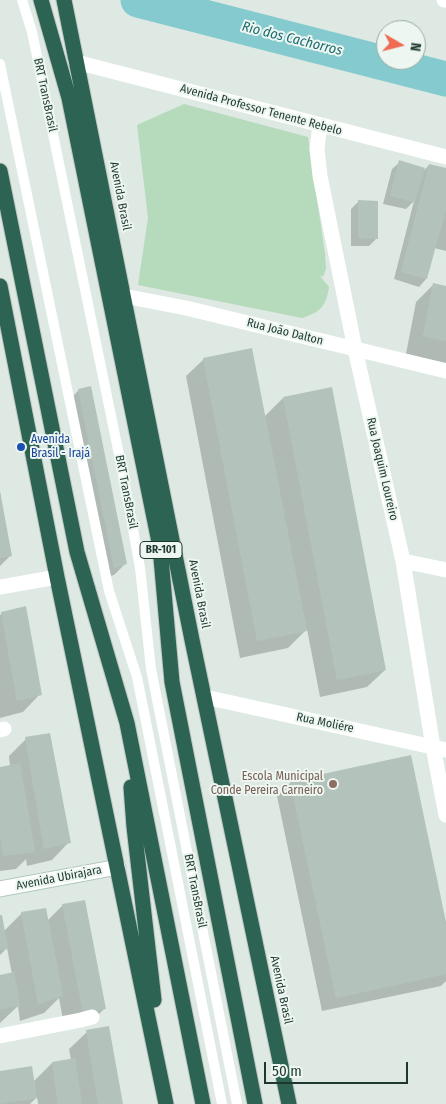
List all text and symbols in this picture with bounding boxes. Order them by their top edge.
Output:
water label: Rio dos Cachorros [240,18,344,60]
north arrow [376,20,426,70]
text: N [406,42,424,52]
street label: BRT TransBrasil [30,57,60,133]
street label: Avenida Professor Tenente Rebelo [178,81,344,139]
street label: Avenida Brasil [106,161,134,231]
street label: Rua João Dalton [245,316,325,348]
street label: Rua Joaquim Loureiro [363,416,401,522]
place label: Avenida Brasil - Irajá [31,433,90,461]
marker: Avenida Brasil - Irajá [15,441,27,453]
street label: BRT TransBrasil [112,454,140,530]
road number: BR-101 [140,542,182,558]
street label: Avenida Brasil [185,559,213,629]
street label: Rua Moliére [295,710,355,736]
place label: Escola Municipal Conde Pereira Carneiro [211,770,323,798]
marker: Escola Municipal Conde Pereira Carneiro [327,778,339,790]
street label: BRT TransBrasil [181,853,209,929]
street label: Avenida Ubirajara [15,863,103,893]
street label: Avenida Brasil [267,955,295,1025]
scale bar [266,1052,410,1084]
text: 50 m [272,1062,302,1080]

